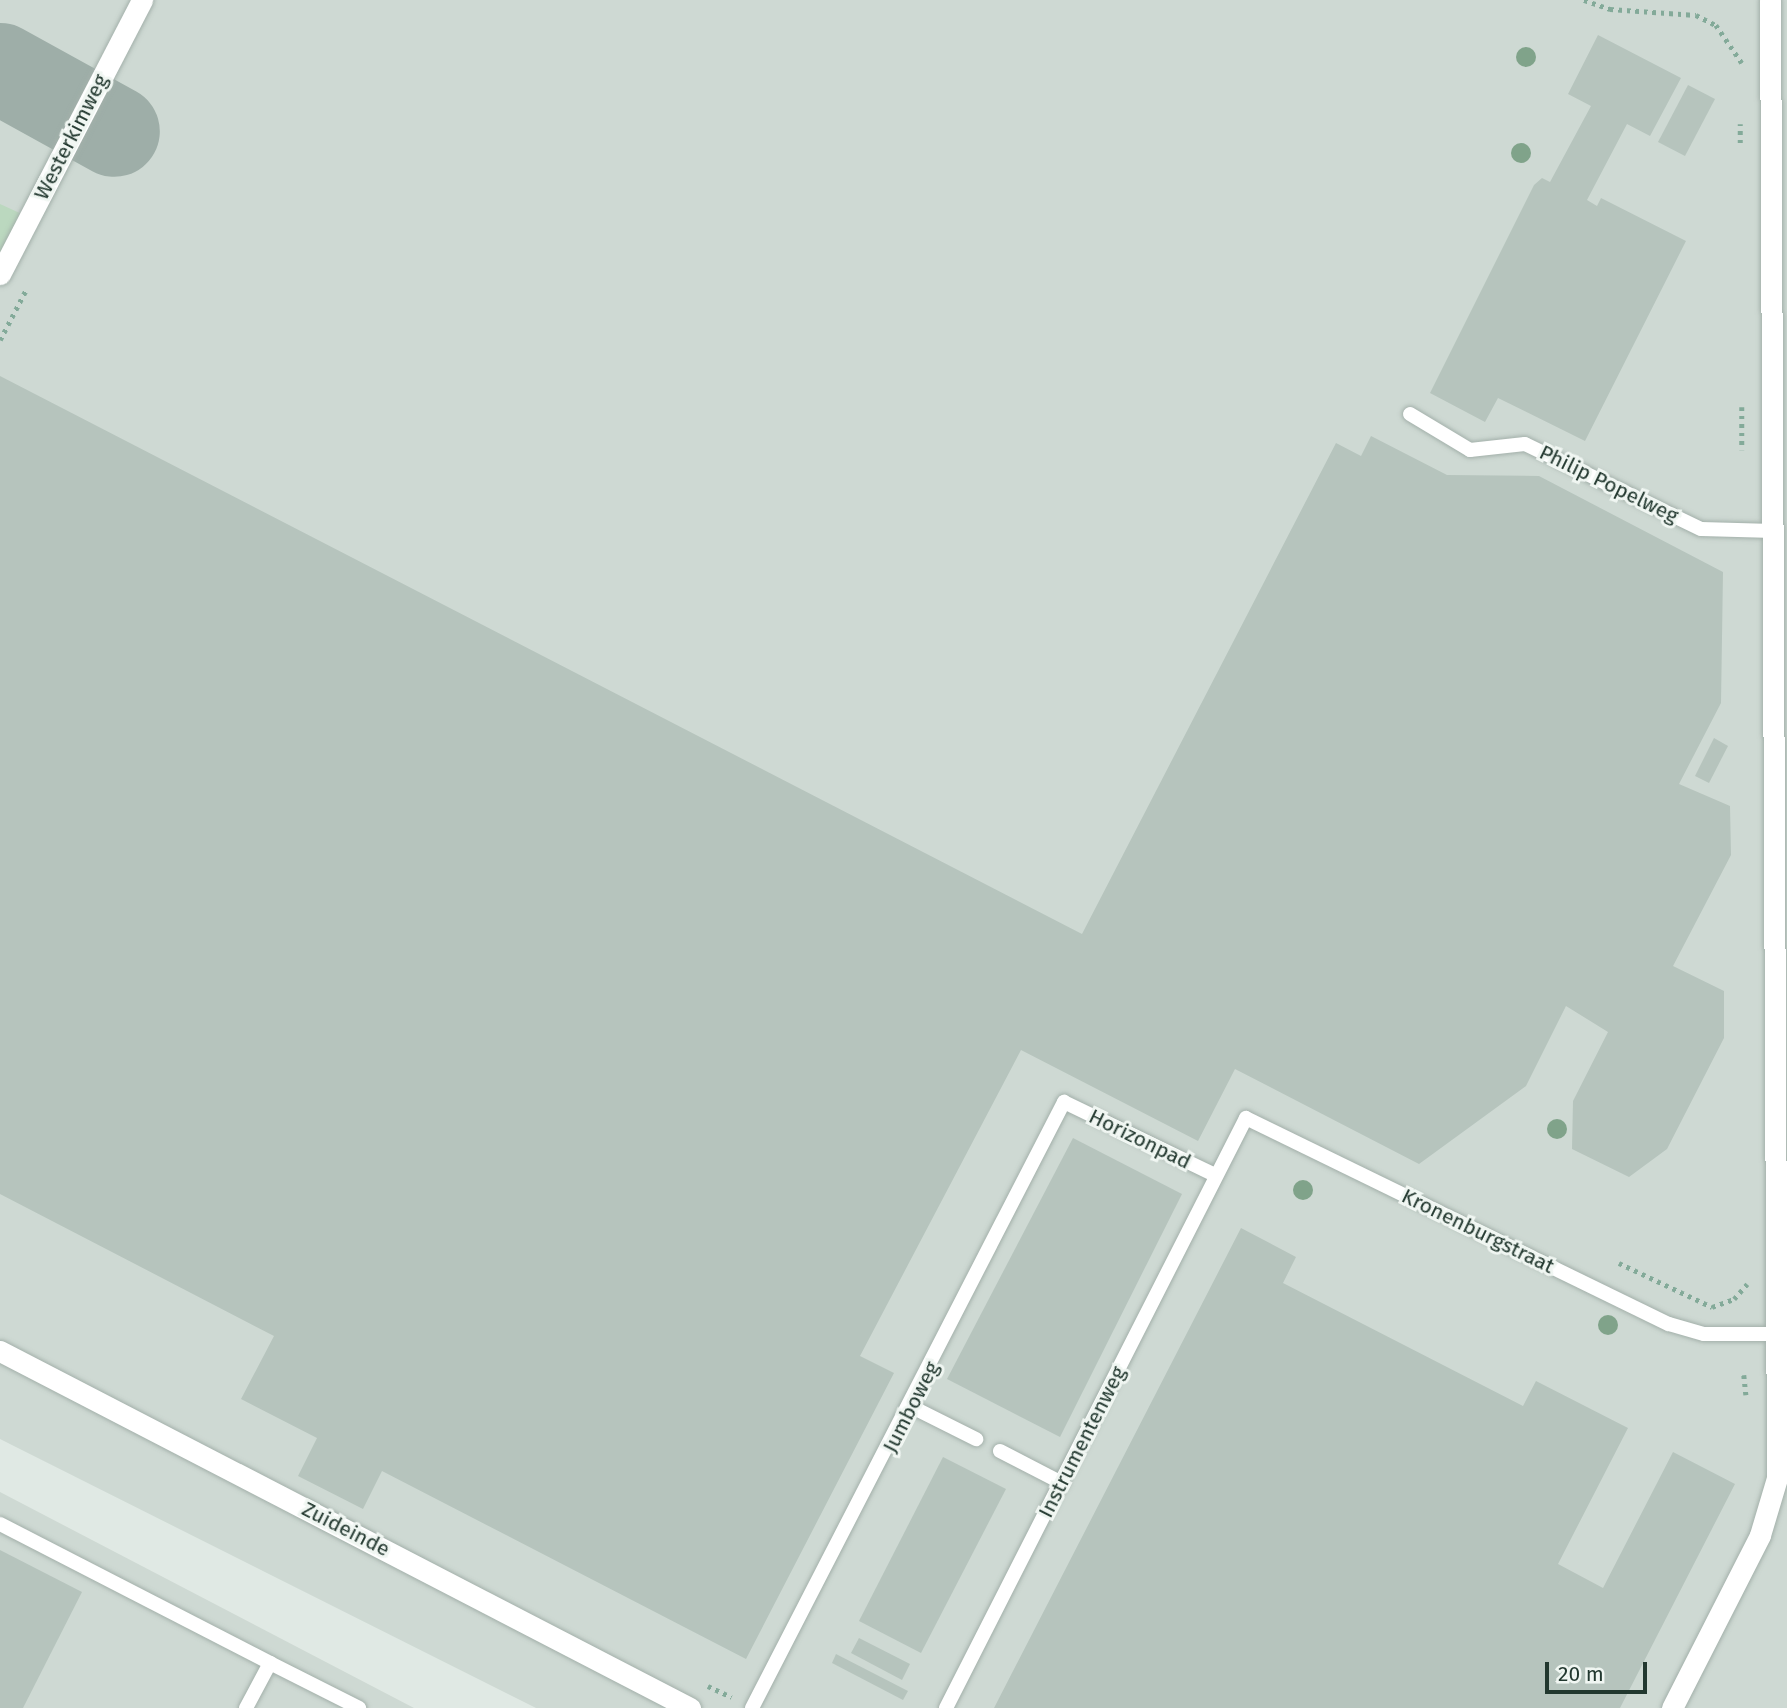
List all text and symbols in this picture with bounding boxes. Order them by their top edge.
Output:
street label: Westerkimweg [29,70,113,204]
street label: Philip Popelweg [1535,439,1683,529]
street label: Horizonpad [1085,1103,1195,1175]
street label: Kronenburgstraat [1398,1183,1558,1279]
street label: Jumboweg [877,1357,945,1457]
street label: Instrumentenweg [1033,1362,1131,1522]
street label: Zuideinde [298,1496,394,1562]
scale bar [1549,1648,1650,1692]
text: 20 m [1558,1661,1604,1687]

